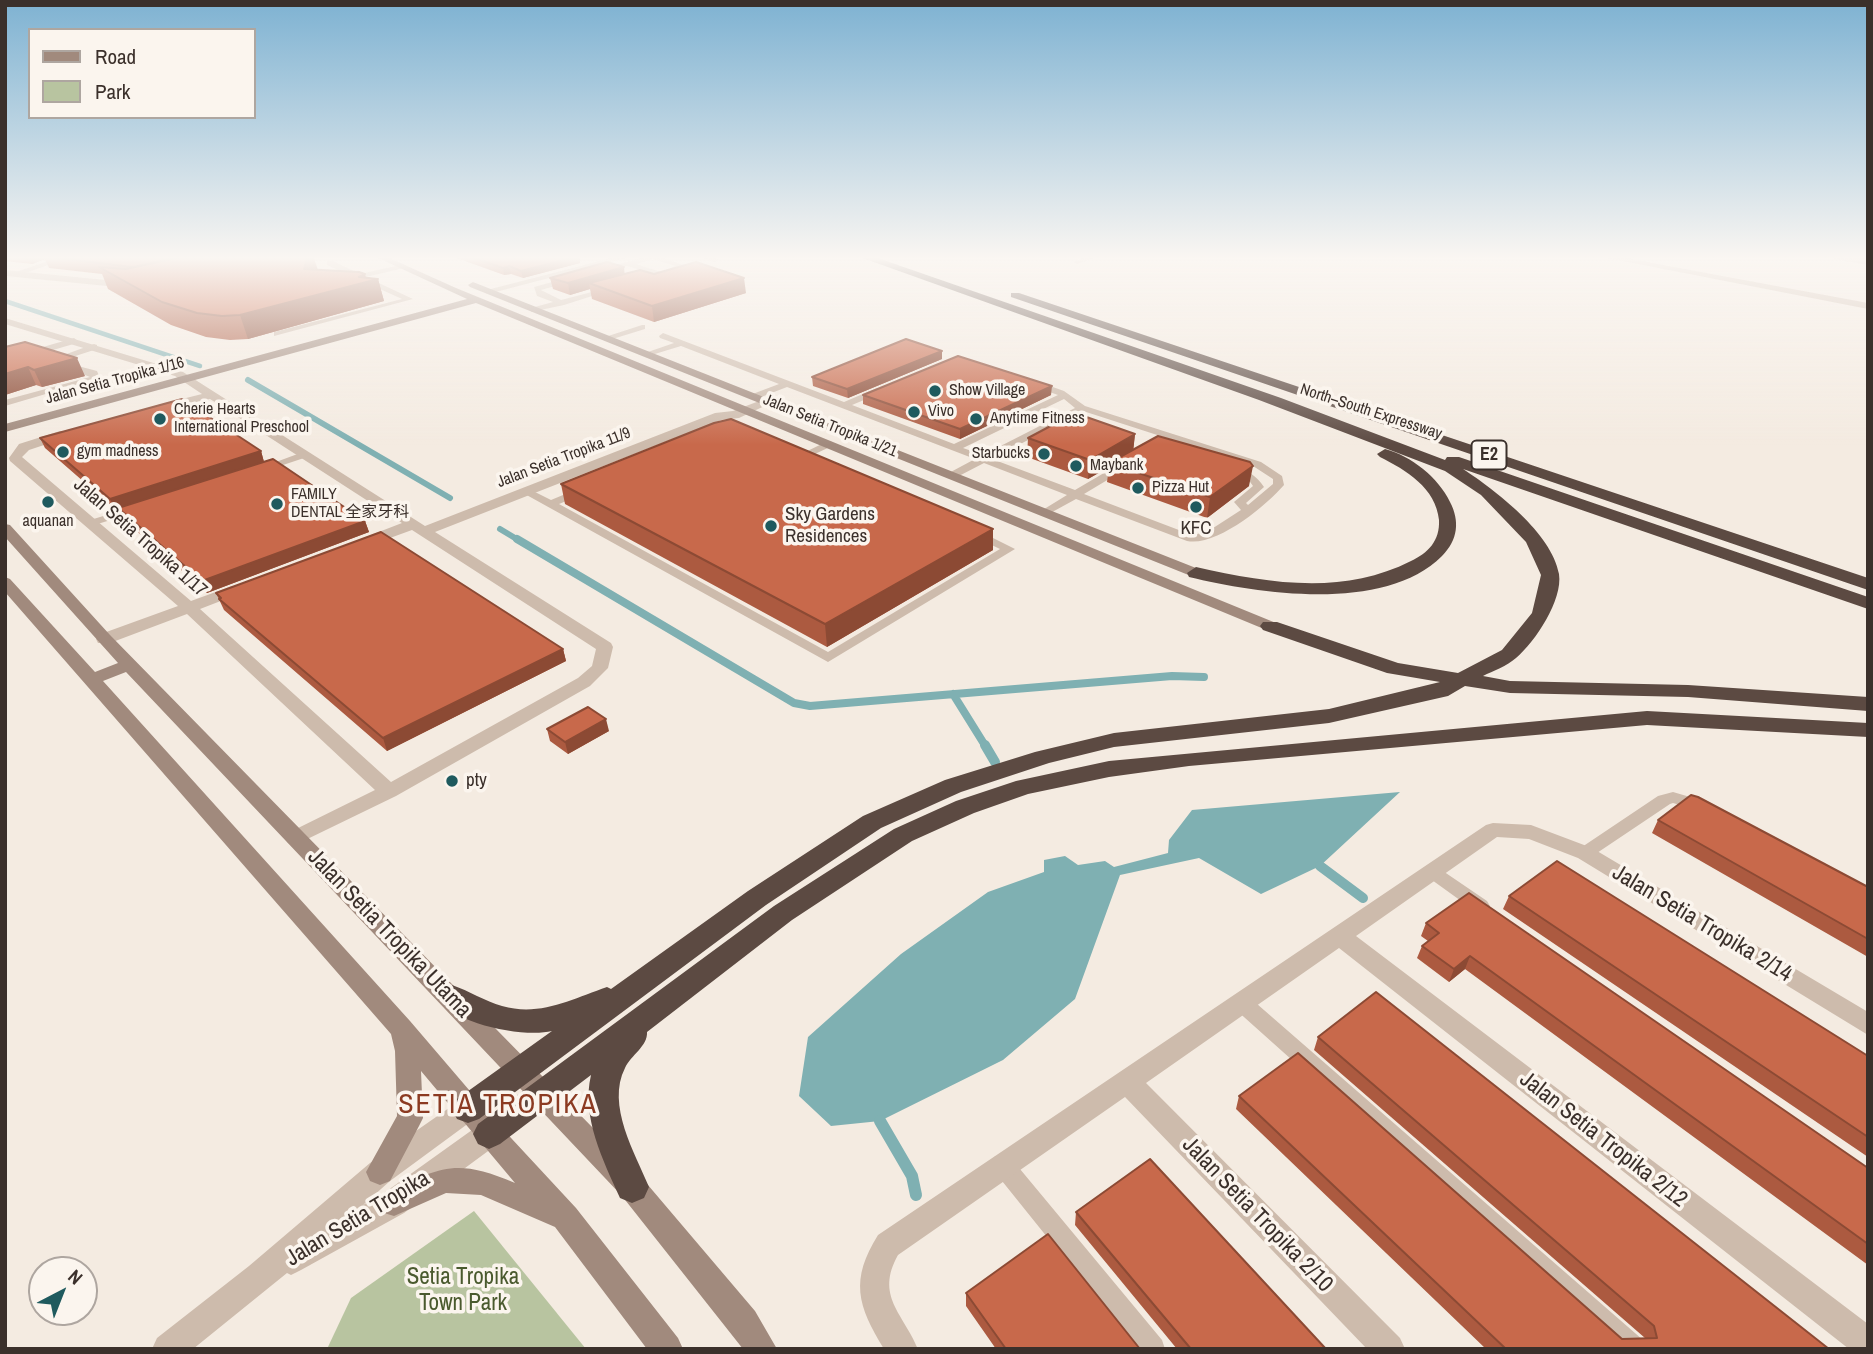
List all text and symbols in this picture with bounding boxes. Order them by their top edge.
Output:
legend [28,28,256,119]
text: Road [95,42,136,71]
text: Park [95,77,130,106]
street label: Jalan Setia Tropika 1/16 [44,353,186,409]
street label: North–South Expressway [1298,380,1444,444]
place label: Show Village [949,381,1025,401]
marker: Show Village [927,383,943,399]
street label: Jalan Setia Tropika 1/21 [760,390,900,462]
place label: Cherie Hearts International Preschool [174,400,309,438]
place label: Vivo [928,402,954,422]
marker: Vivo [906,404,922,420]
place label: Anytime Fitness [990,409,1085,429]
marker: Cherie Hearts International Preschool [152,411,168,427]
marker: Anytime Fitness [968,411,984,427]
street label: Jalan Setia Tropika 11/9 [494,424,634,492]
road number: E2 [1472,440,1506,470]
place label: gym madness [77,442,159,462]
marker: gym madness [55,444,71,460]
place label: Starbucks [972,444,1030,464]
marker: Starbucks [1036,446,1052,462]
place label: Maybank [1090,456,1143,476]
marker: Maybank [1068,458,1084,474]
street label: Jalan Setia Tropika 1/17 [69,474,211,602]
place label: Pizza Hut [1152,478,1209,498]
marker: Pizza Hut [1130,480,1146,496]
place label: FAMILY DENTAL 全家牙科 [291,485,409,523]
marker: aquanan [40,494,56,510]
marker: FAMILY DENTAL 全家牙科 [269,496,285,512]
marker: KFC [1188,499,1204,515]
place label: Sky Gardens Residences [785,504,875,548]
place label: aquanan [22,512,74,532]
marker: Sky Gardens Residences [763,518,779,534]
place label: KFC [1180,518,1212,540]
place label: pty [466,770,487,792]
marker: pty [444,773,460,789]
street label: Jalan Setia Tropika Utama [301,844,477,1024]
street label: Jalan Setia Tropika 2/14 [1607,859,1797,989]
street label: Jalan Setia Tropika 2/12 [1514,1066,1692,1214]
district label: SETIA TROPIKA [400,1088,596,1122]
street label: Jalan Setia Tropika 2/10 [1176,1132,1338,1298]
street label: Jalan Setia Tropika [281,1165,435,1273]
north arrow [28,1256,98,1326]
text: N [63,1263,89,1290]
park label: Setia Tropika Town Park [407,1264,519,1318]

